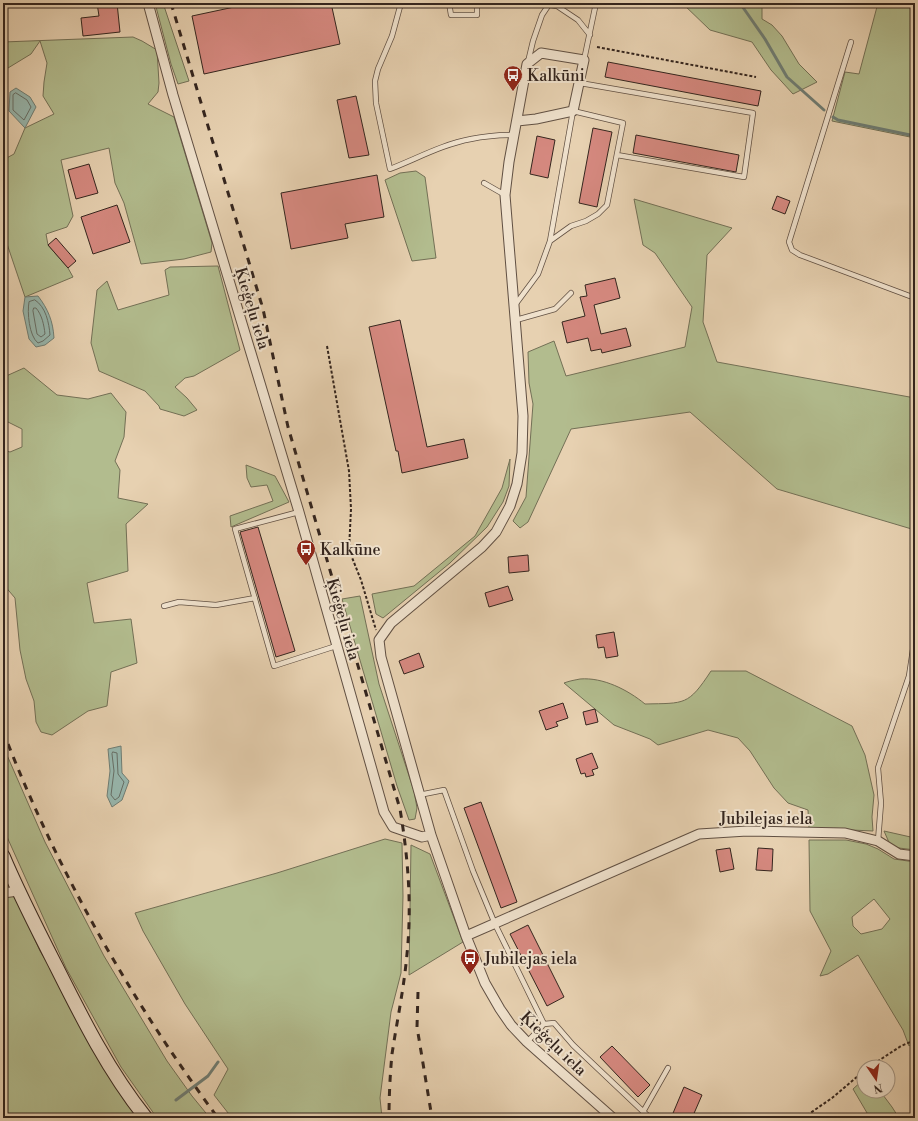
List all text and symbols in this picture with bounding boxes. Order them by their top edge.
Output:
bus stop icon: Kalkūni [502,64,524,92]
place label: Kalkūni [527,66,585,86]
street label: Ķieģeļu iela [230,265,274,353]
bus stop icon: Kalkūne [295,538,317,566]
place label: Kalkūne [320,540,381,560]
street label: Ķieģeļu iela [322,576,365,664]
street label: Jubilejas iela [718,809,813,829]
bus stop icon: Jubilejas iela [459,947,481,975]
place label: Jubilejas iela [483,949,578,969]
street label: Ķieģeļu iela [516,1007,591,1081]
north arrow [856,1059,896,1099]
text: N [872,1080,884,1096]

